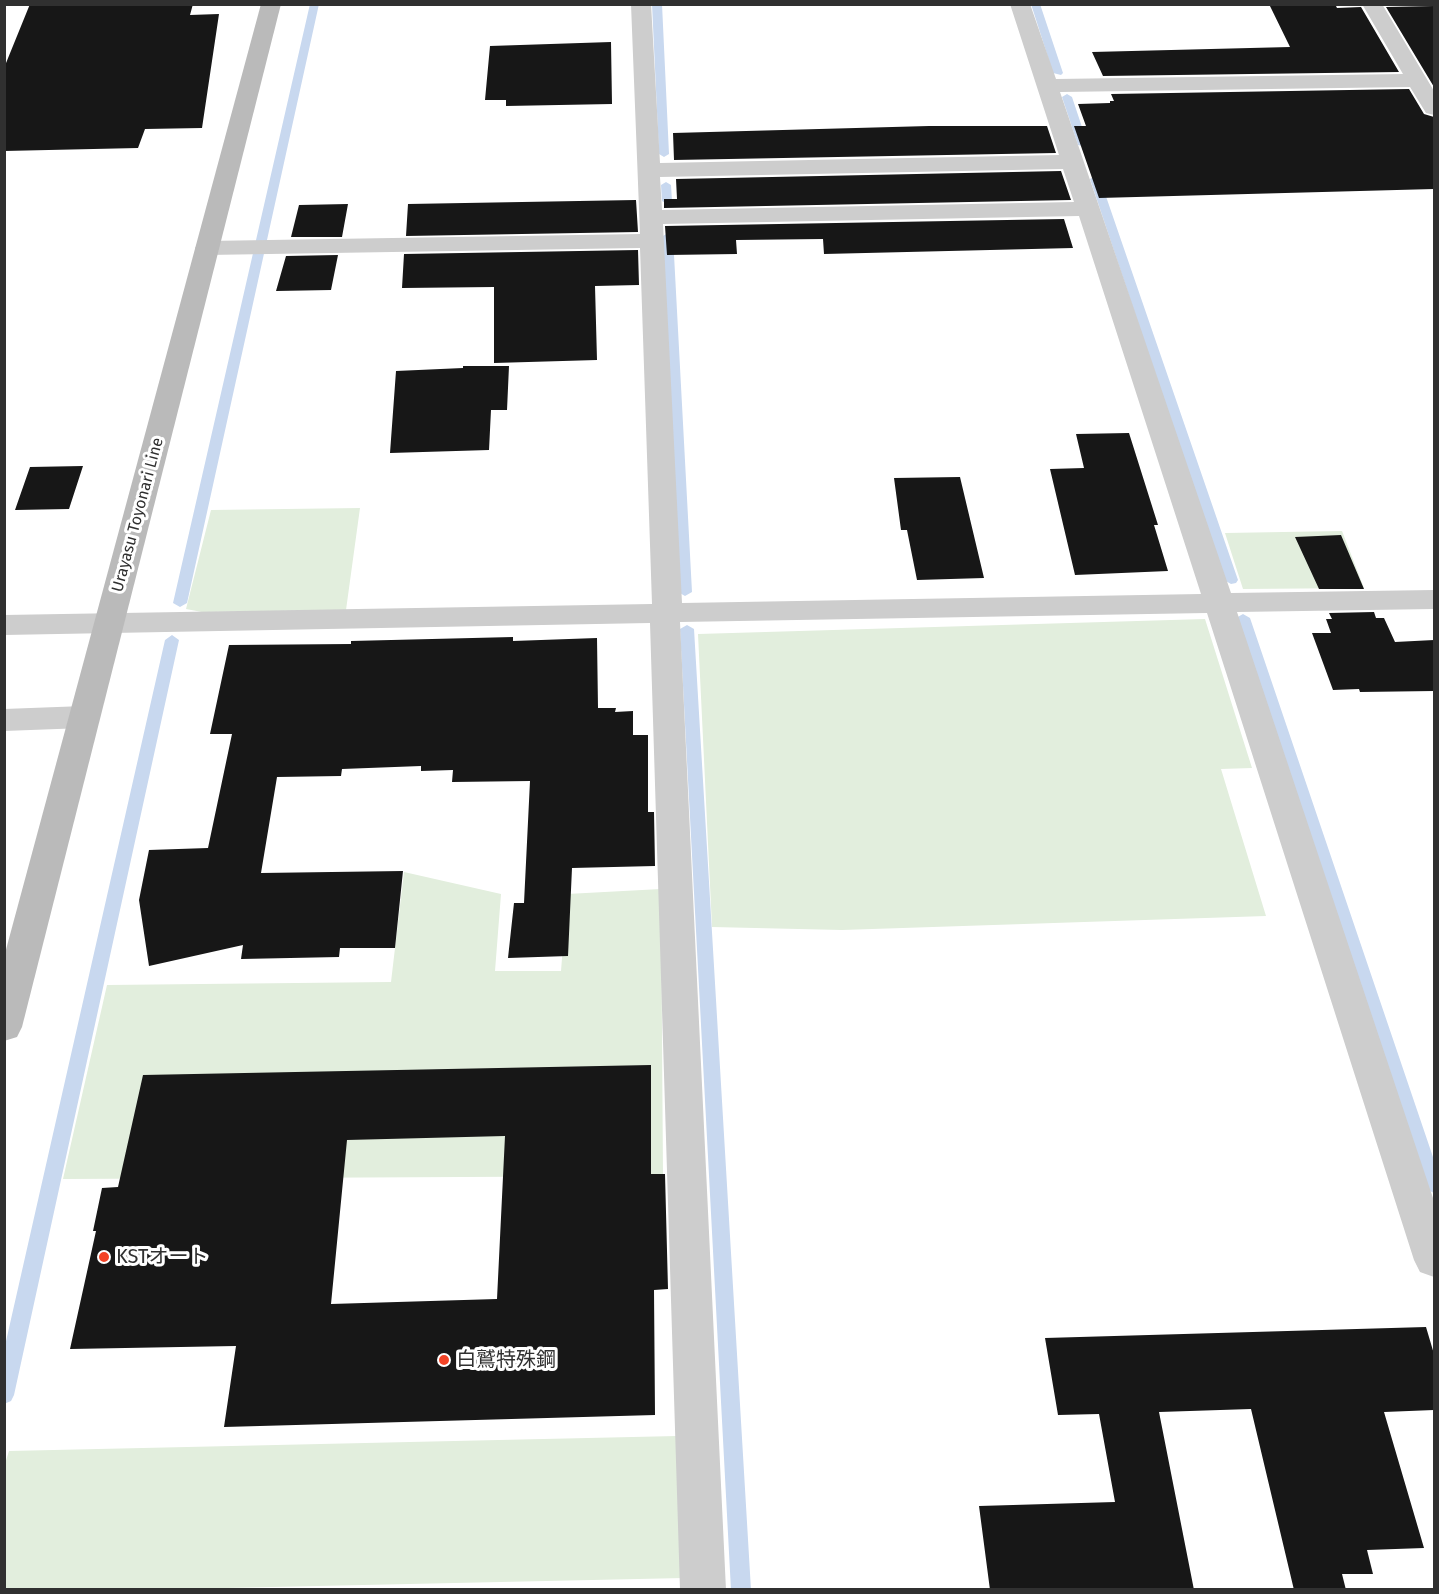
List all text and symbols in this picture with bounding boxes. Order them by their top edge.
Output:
street label: Urayasu Toyonari Line [108,436,168,594]
place label: KSTオート [116,1245,208,1269]
marker: KSTオート [97,1250,111,1264]
place label: 白鷲特殊鋼 [456,1348,556,1372]
marker: 白鷲特殊鋼 [437,1353,451,1367]

